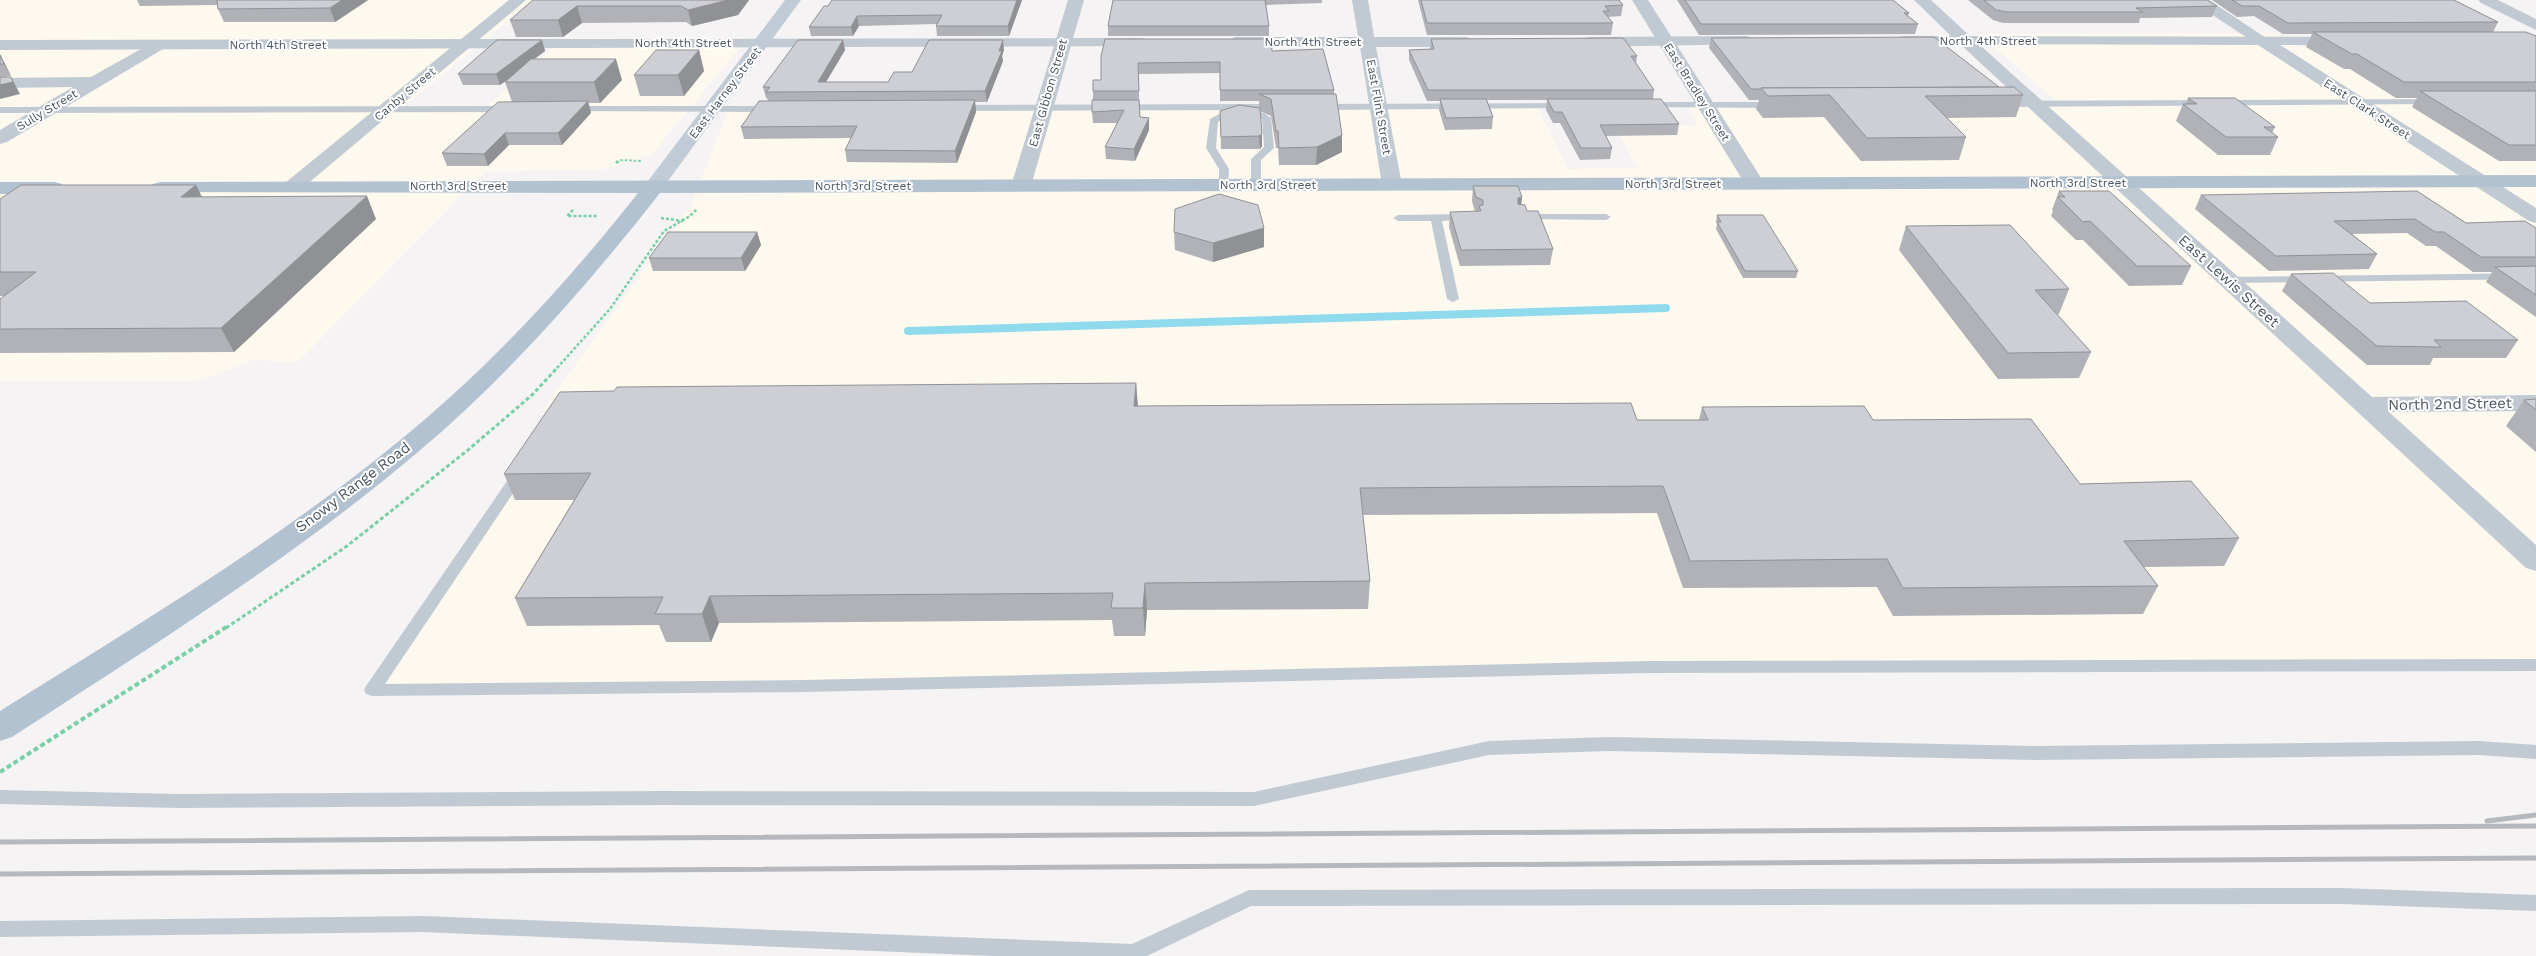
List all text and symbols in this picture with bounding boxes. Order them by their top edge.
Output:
street label: North 4th Street [1940,34,2037,48]
street label: North 4th Street [1265,35,1362,49]
street label: North 4th Street [635,36,732,50]
street label: East Gibbon Street [1026,37,1070,149]
street label: North 4th Street [230,38,327,52]
street label: East Bradley Street [1661,40,1733,144]
street label: East Harney Street [686,45,764,141]
street label: East Flint Street [1364,58,1394,156]
street label: Canby Street [371,64,439,124]
street label: East Clark Street [2321,76,2413,142]
street label: Sully Street [14,86,80,134]
street label: North 3rd Street [2030,176,2126,190]
street label: North 3rd Street [1625,177,1721,191]
street label: North 3rd Street [1220,178,1316,192]
street label: North 3rd Street [410,179,506,193]
street label: North 3rd Street [815,179,911,193]
street label: East Lewis Street [2175,231,2284,331]
street label: North 2nd Street [2388,394,2513,414]
street label: Snowy Range Road [292,438,414,536]

